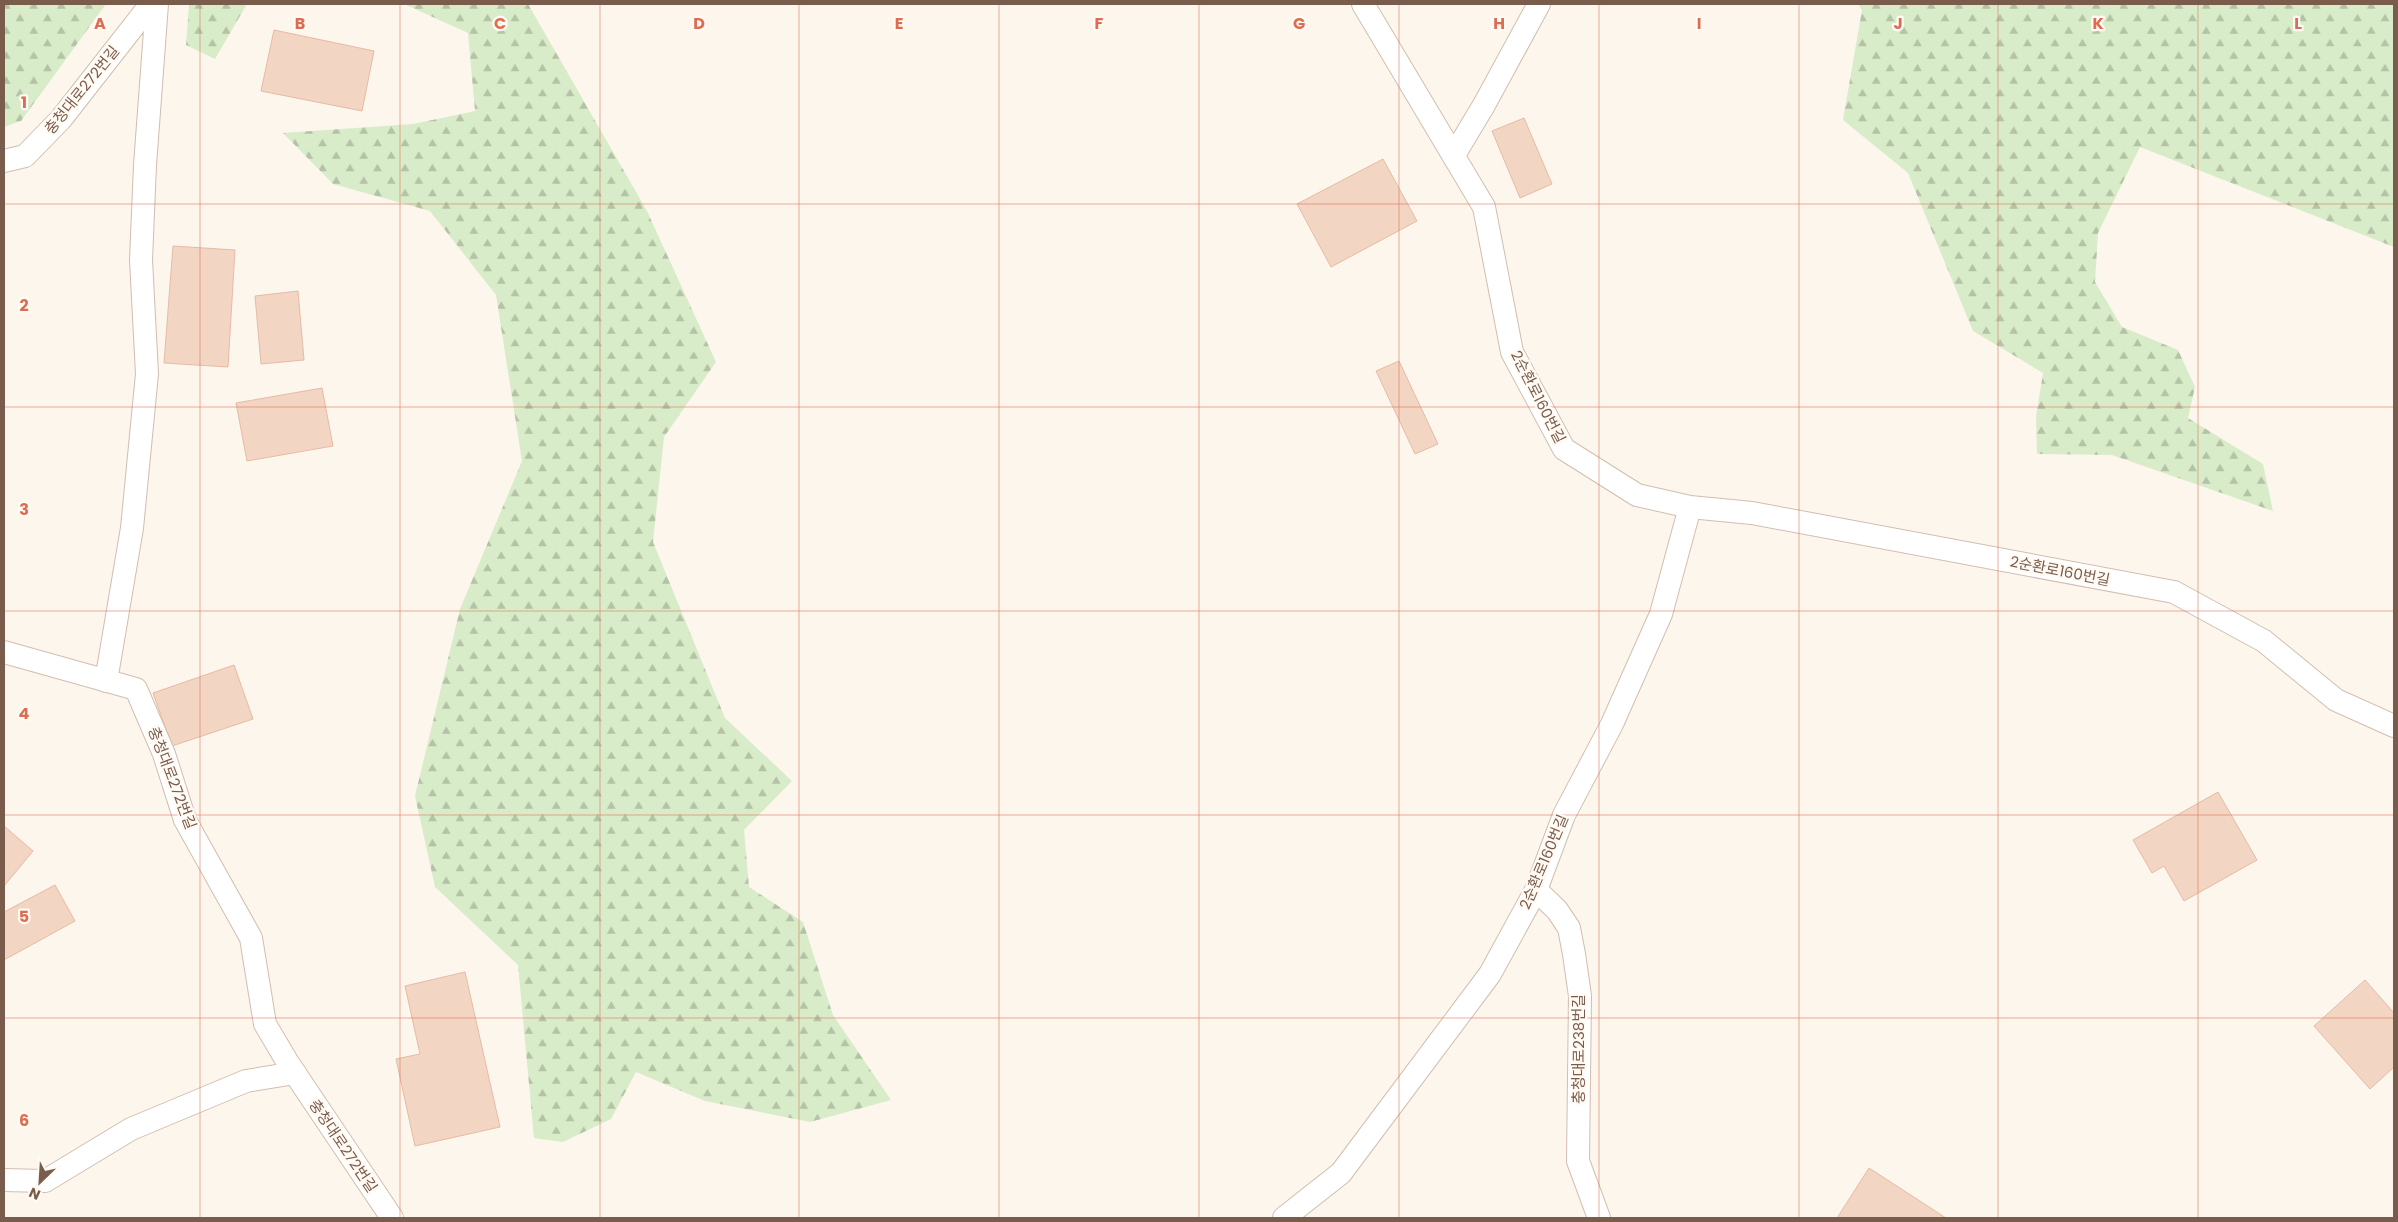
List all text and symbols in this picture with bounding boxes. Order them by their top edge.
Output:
text: A [94,12,106,35]
text: B [295,12,305,35]
text: C [494,12,506,35]
text: D [693,12,705,35]
text: E [895,12,903,35]
text: F [1095,12,1104,35]
text: G [1293,12,1305,35]
text: H [1493,12,1505,35]
text: I [1697,12,1701,35]
text: J [1893,12,1903,35]
text: K [2092,12,2104,35]
text: L [2294,12,2302,35]
street label: 충청대로272번길 [39,41,124,138]
text: 1 [21,91,27,114]
text: 2 [19,294,29,317]
street label: 2순환로160번길 [1506,347,1571,447]
text: 3 [19,498,29,521]
street label: 2순환로160번길 [2008,551,2112,590]
text: 4 [19,702,30,725]
street label: 충청대로272번길 [143,724,202,832]
street label: 2순환로160번길 [1514,811,1573,913]
text: 5 [19,905,29,928]
street label: 충청대로238번길 [1568,994,1589,1104]
street label: 충청대로272번길 [304,1095,382,1196]
text: 6 [19,1109,29,1132]
north arrow [15,1157,65,1207]
text: N [26,1182,44,1205]

